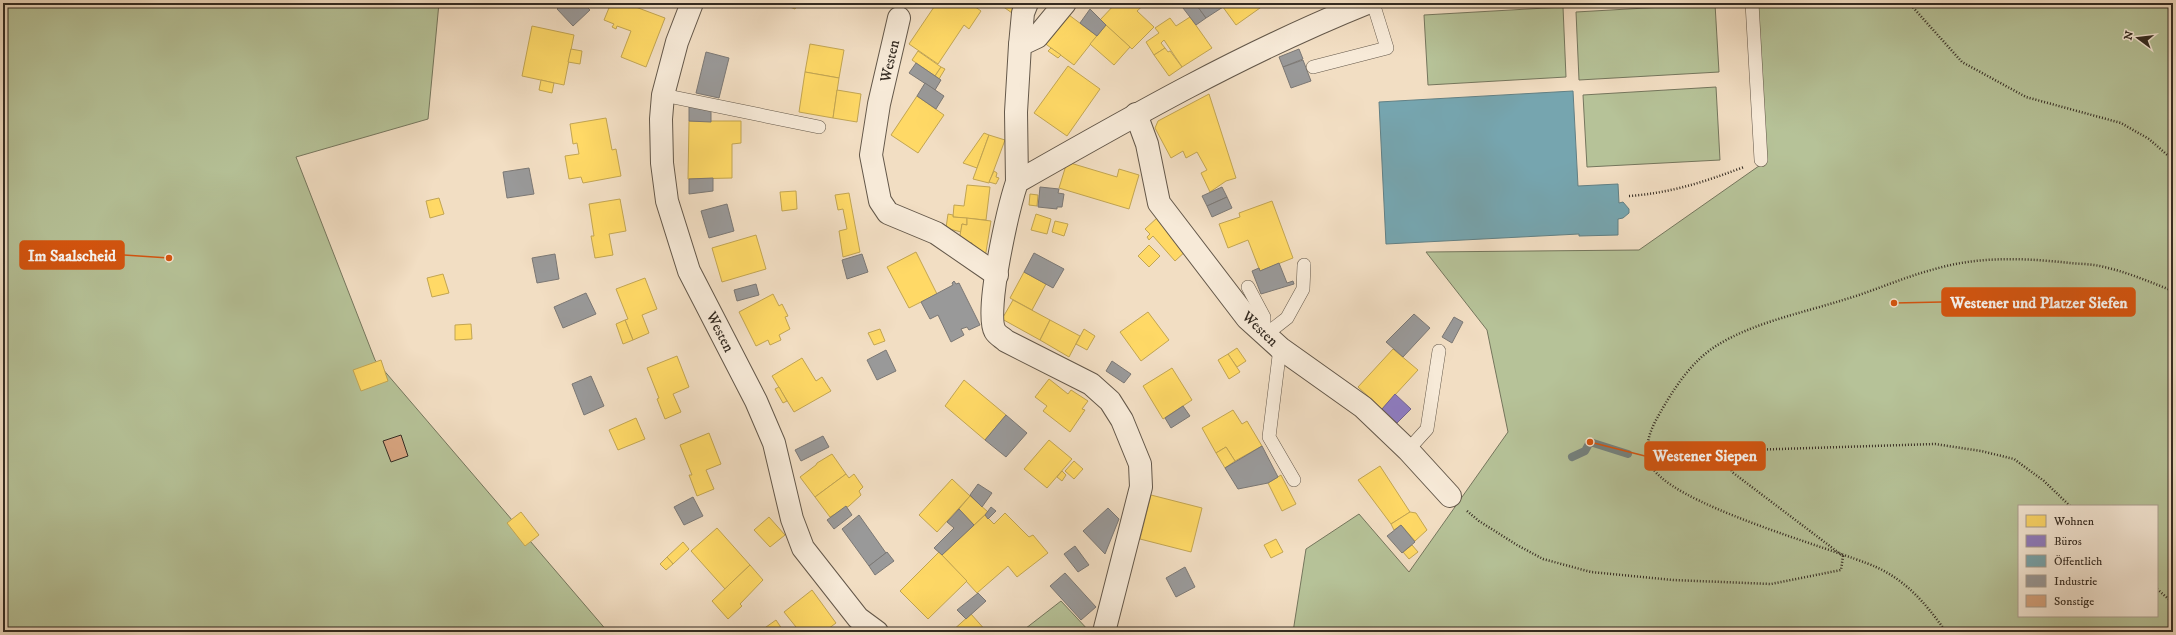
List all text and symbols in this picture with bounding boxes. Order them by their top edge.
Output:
north arrow [2118,18,2158,58]
text: N [2121,29,2137,42]
street label: Westen [876,38,904,85]
callout: Im Saalscheid [20,241,124,269]
text: Im Saalscheid [28,246,117,266]
callout: Westener und Platzer Siefen [1942,288,2135,316]
text: Westener und Platzer Siefen [1949,293,2128,313]
street label: Westen [1237,306,1282,351]
street label: Westen [701,308,738,356]
callout: Westener Siepen [1645,442,1765,470]
text: Westener Siepen [1652,446,1758,466]
legend [2018,505,2158,617]
text: Wohnen [2053,514,2095,529]
text: Büros [2054,534,2082,549]
text: Öffentlich [2054,554,2103,569]
text: Industrie [2054,574,2097,589]
text: Sonstige [2054,594,2094,609]

